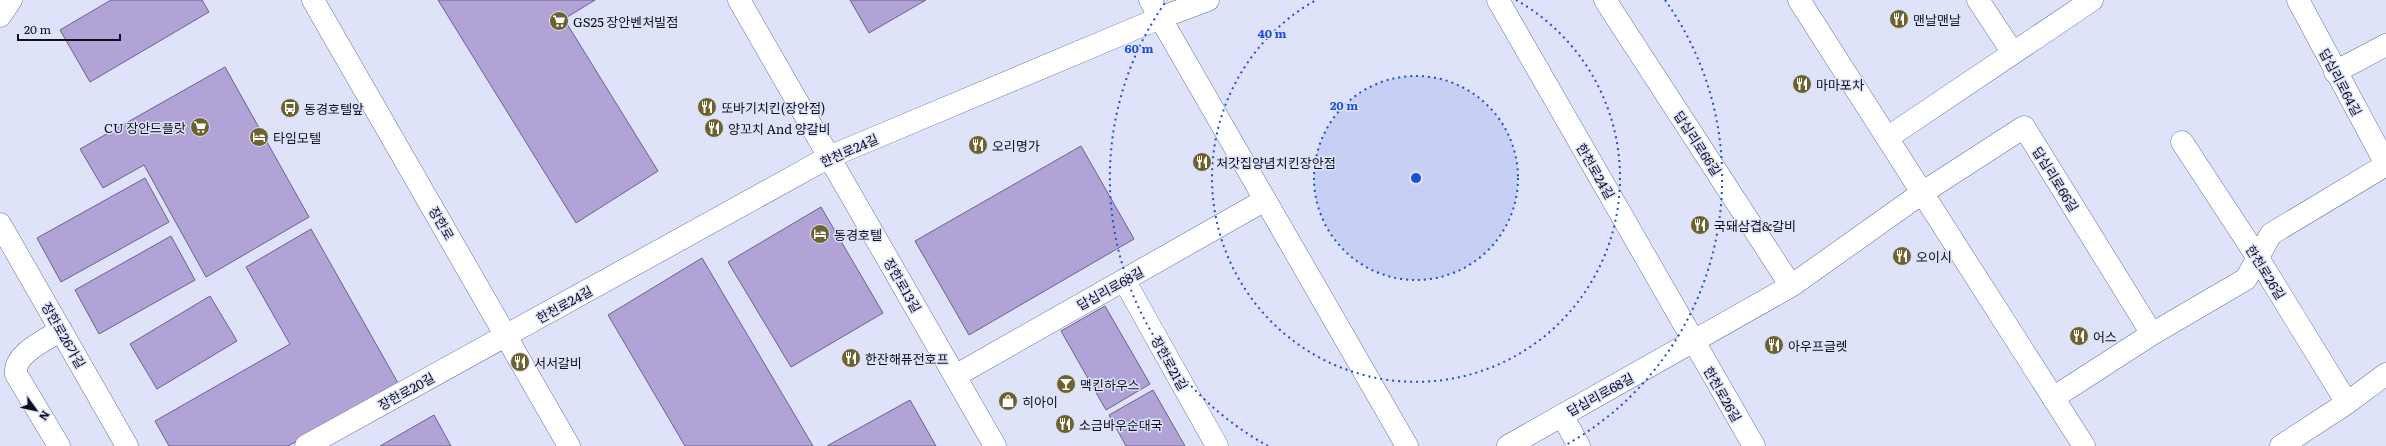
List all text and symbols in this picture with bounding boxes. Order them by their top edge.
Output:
restaurant icon: 맨날맨날 [1888,8,1910,30]
supermarket icon: GS25 장안벤처빌점 [548,10,570,32]
place label: 맨날맨날 [1913,10,1961,29]
place label: GS25 장안벤처빌점 [573,12,678,31]
scale bar [18,16,120,42]
text: 20 m [24,20,51,38]
text: 40 m [1258,24,1287,42]
text: 60 m [1125,39,1153,57]
street label: 답십리로64길 [2315,45,2367,119]
restaurant icon: 마마포차 [1791,73,1813,95]
place label: 마마포차 [1816,75,1864,94]
restaurant icon: 또바기치킨(장안점) [696,96,718,118]
text: 20 m [1330,96,1358,114]
bus stop icon: 동경호텔앞 [279,97,301,119]
place label: 또바기치킨(장안점) [721,98,825,117]
place label: 동경호텔앞 [304,99,364,118]
street label: 답십리로66길 [1670,107,1726,179]
supermarket icon: CU 장안드플랏 [189,116,211,138]
restaurant icon: 양꼬치 And 양갈비 [703,117,725,139]
place label: CU 장안드플랏 [104,118,186,137]
place label: 양꼬치 And 양갈비 [728,119,831,138]
hotel icon: 타임모텔 [248,126,270,148]
place label: 타임모텔 [273,128,321,147]
street label: 한천로24길 [817,129,881,171]
restaurant icon: 오리명가 [967,134,989,156]
place label: 오리명가 [992,136,1040,155]
street label: 한천로24길 [1572,140,1620,202]
street label: 답십리로66길 [2028,143,2084,215]
restaurant icon: 처갓집양념치킨장안점 [1191,151,1213,173]
place label: 처갓집양념치킨장안점 [1216,153,1336,172]
centre of rings [1409,171,1423,185]
street label: 장한로 [425,203,459,243]
restaurant icon: 국돼삼겹&갈비 [1689,214,1711,236]
place label: 국돼삼겹&갈비 [1714,216,1796,235]
hotel icon: 동경호텔 [809,223,831,245]
place label: 동경호텔 [834,225,882,244]
street label: 한천로26길 [2242,241,2290,303]
restaurant icon: 오이시 [1891,245,1913,267]
place label: 오이시 [1916,247,1952,266]
street label: 장한로13길 [880,254,926,316]
street label: 답십리로68길 [1073,262,1147,314]
street label: 한천로24길 [532,281,596,327]
street label: 장한로26가길 [37,298,91,372]
restaurant icon: 어스 [2068,325,2090,347]
place label: 어스 [2093,327,2117,346]
street label: 장한로21길 [1147,332,1193,394]
restaurant icon: 아우프글렛 [1763,334,1785,356]
place label: 아우프글렛 [1788,336,1848,355]
restaurant icon: 한잔해퓨전호프 [840,347,862,369]
place label: 한잔해퓨전호프 [865,349,949,368]
restaurant icon: 서서갈비 [509,351,531,373]
place label: 서서갈비 [534,353,582,372]
street label: 한천로26길 [1699,363,1747,425]
street label: 장한로20길 [374,368,438,414]
street label: 답십리로68길 [1563,368,1637,420]
bar icon: 맥킨하우스 [1055,373,1077,395]
place label: 맥킨하우스 [1080,375,1140,394]
north arrow [16,390,56,430]
shop icon: 히아이 [997,390,1019,412]
place label: 히아이 [1022,392,1058,411]
text: N [36,408,54,424]
restaurant icon: 소금바우순대국 [1054,413,1076,435]
place label: 소금바우순대국 [1079,415,1163,434]

